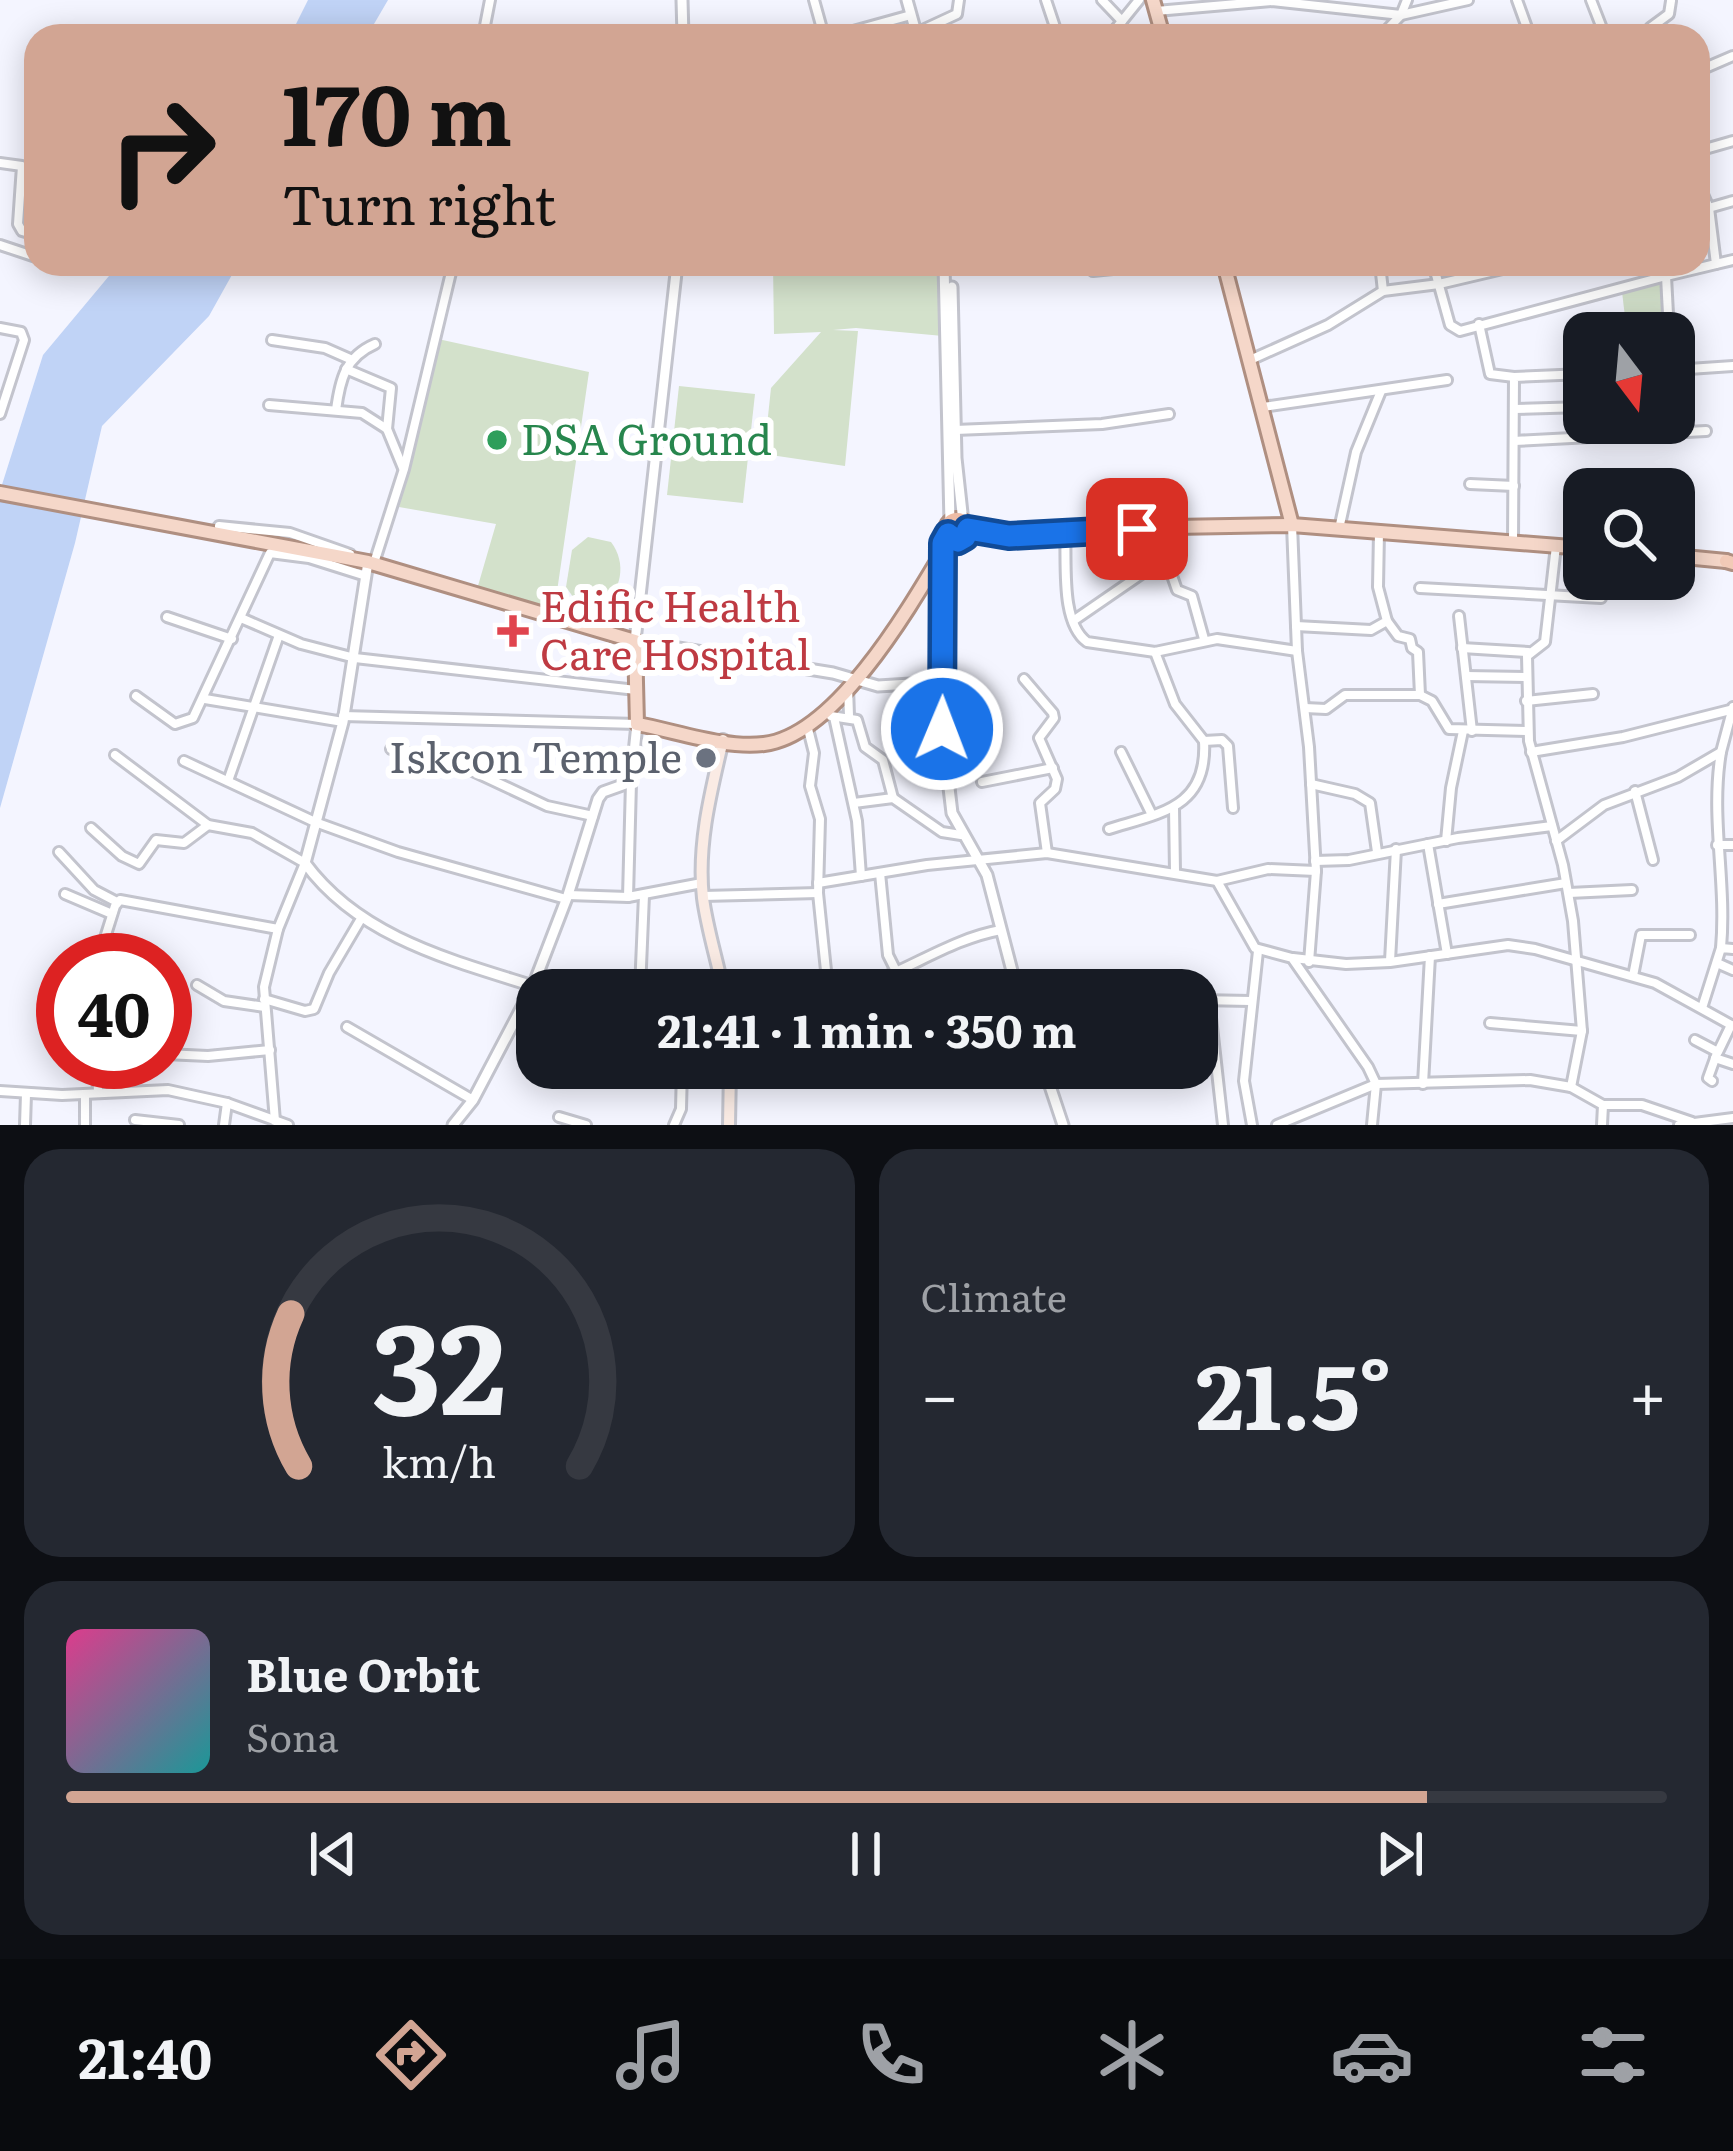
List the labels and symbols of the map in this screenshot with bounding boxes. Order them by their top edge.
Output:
north arrow [1563,312,1695,444]
place label: DSA Ground [521,406,772,468]
marker: DSA Ground [484,427,510,453]
pin [1086,478,1188,580]
place label: Edific Health Care Hospital [540,573,811,683]
marker: Edific Health Care Hospital [497,615,529,647]
position arrow [879,666,1005,792]
place label: Iskcon Temple [389,724,682,786]
marker: Iskcon Temple [693,745,719,771]
speed limit sign: 40 [36,933,192,1089]

